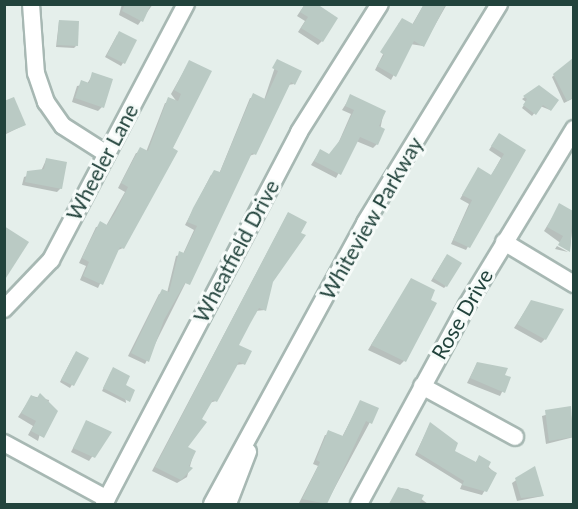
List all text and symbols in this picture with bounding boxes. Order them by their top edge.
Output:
street label: Wheeler Lane [61,99,143,225]
street label: Whiteview Parkway [314,132,428,304]
street label: Wheatfield Drive [188,176,284,326]
street label: Rose Drive [426,264,498,364]

